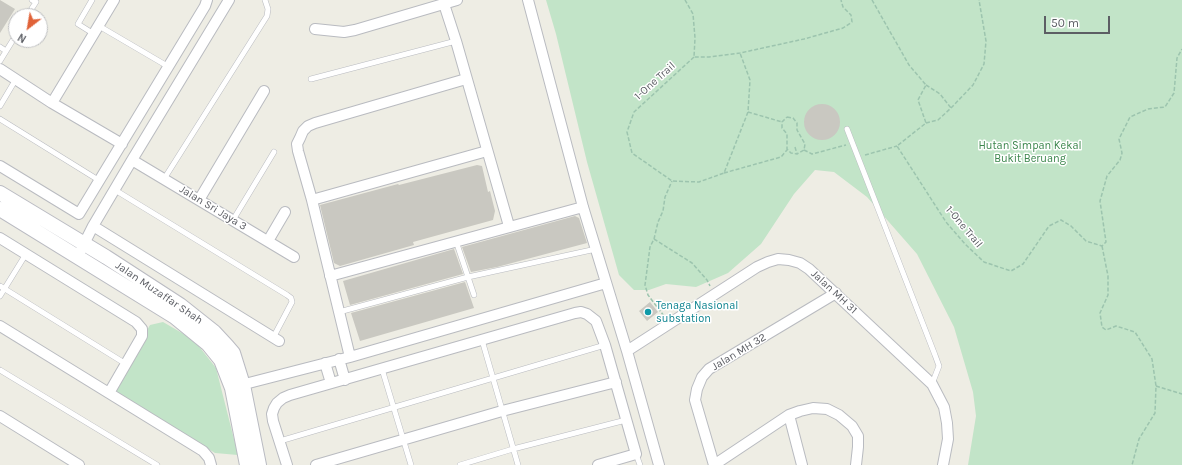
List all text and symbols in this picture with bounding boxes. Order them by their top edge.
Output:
north arrow [8,8,48,48]
scale bar [1046,8,1112,34]
text: 50 m [1051,16,1079,30]
text: N [15,30,29,45]
street label: 1-One Trail [632,59,678,103]
park label: Hutan Simpan Kekal Bukit Beruang [978,139,1082,165]
street label: Jalan Sri Jaya 3 [177,183,249,233]
street label: 1-One Trail [943,203,985,251]
street label: Jalan Muzaffar Shah [113,259,205,327]
street label: Jalan MH 31 [808,267,860,317]
place label: Tenaga Nasional substation [656,299,738,325]
marker: Tenaga Nasional substation [643,307,653,317]
street label: Jalan MH 32 [709,331,769,373]

